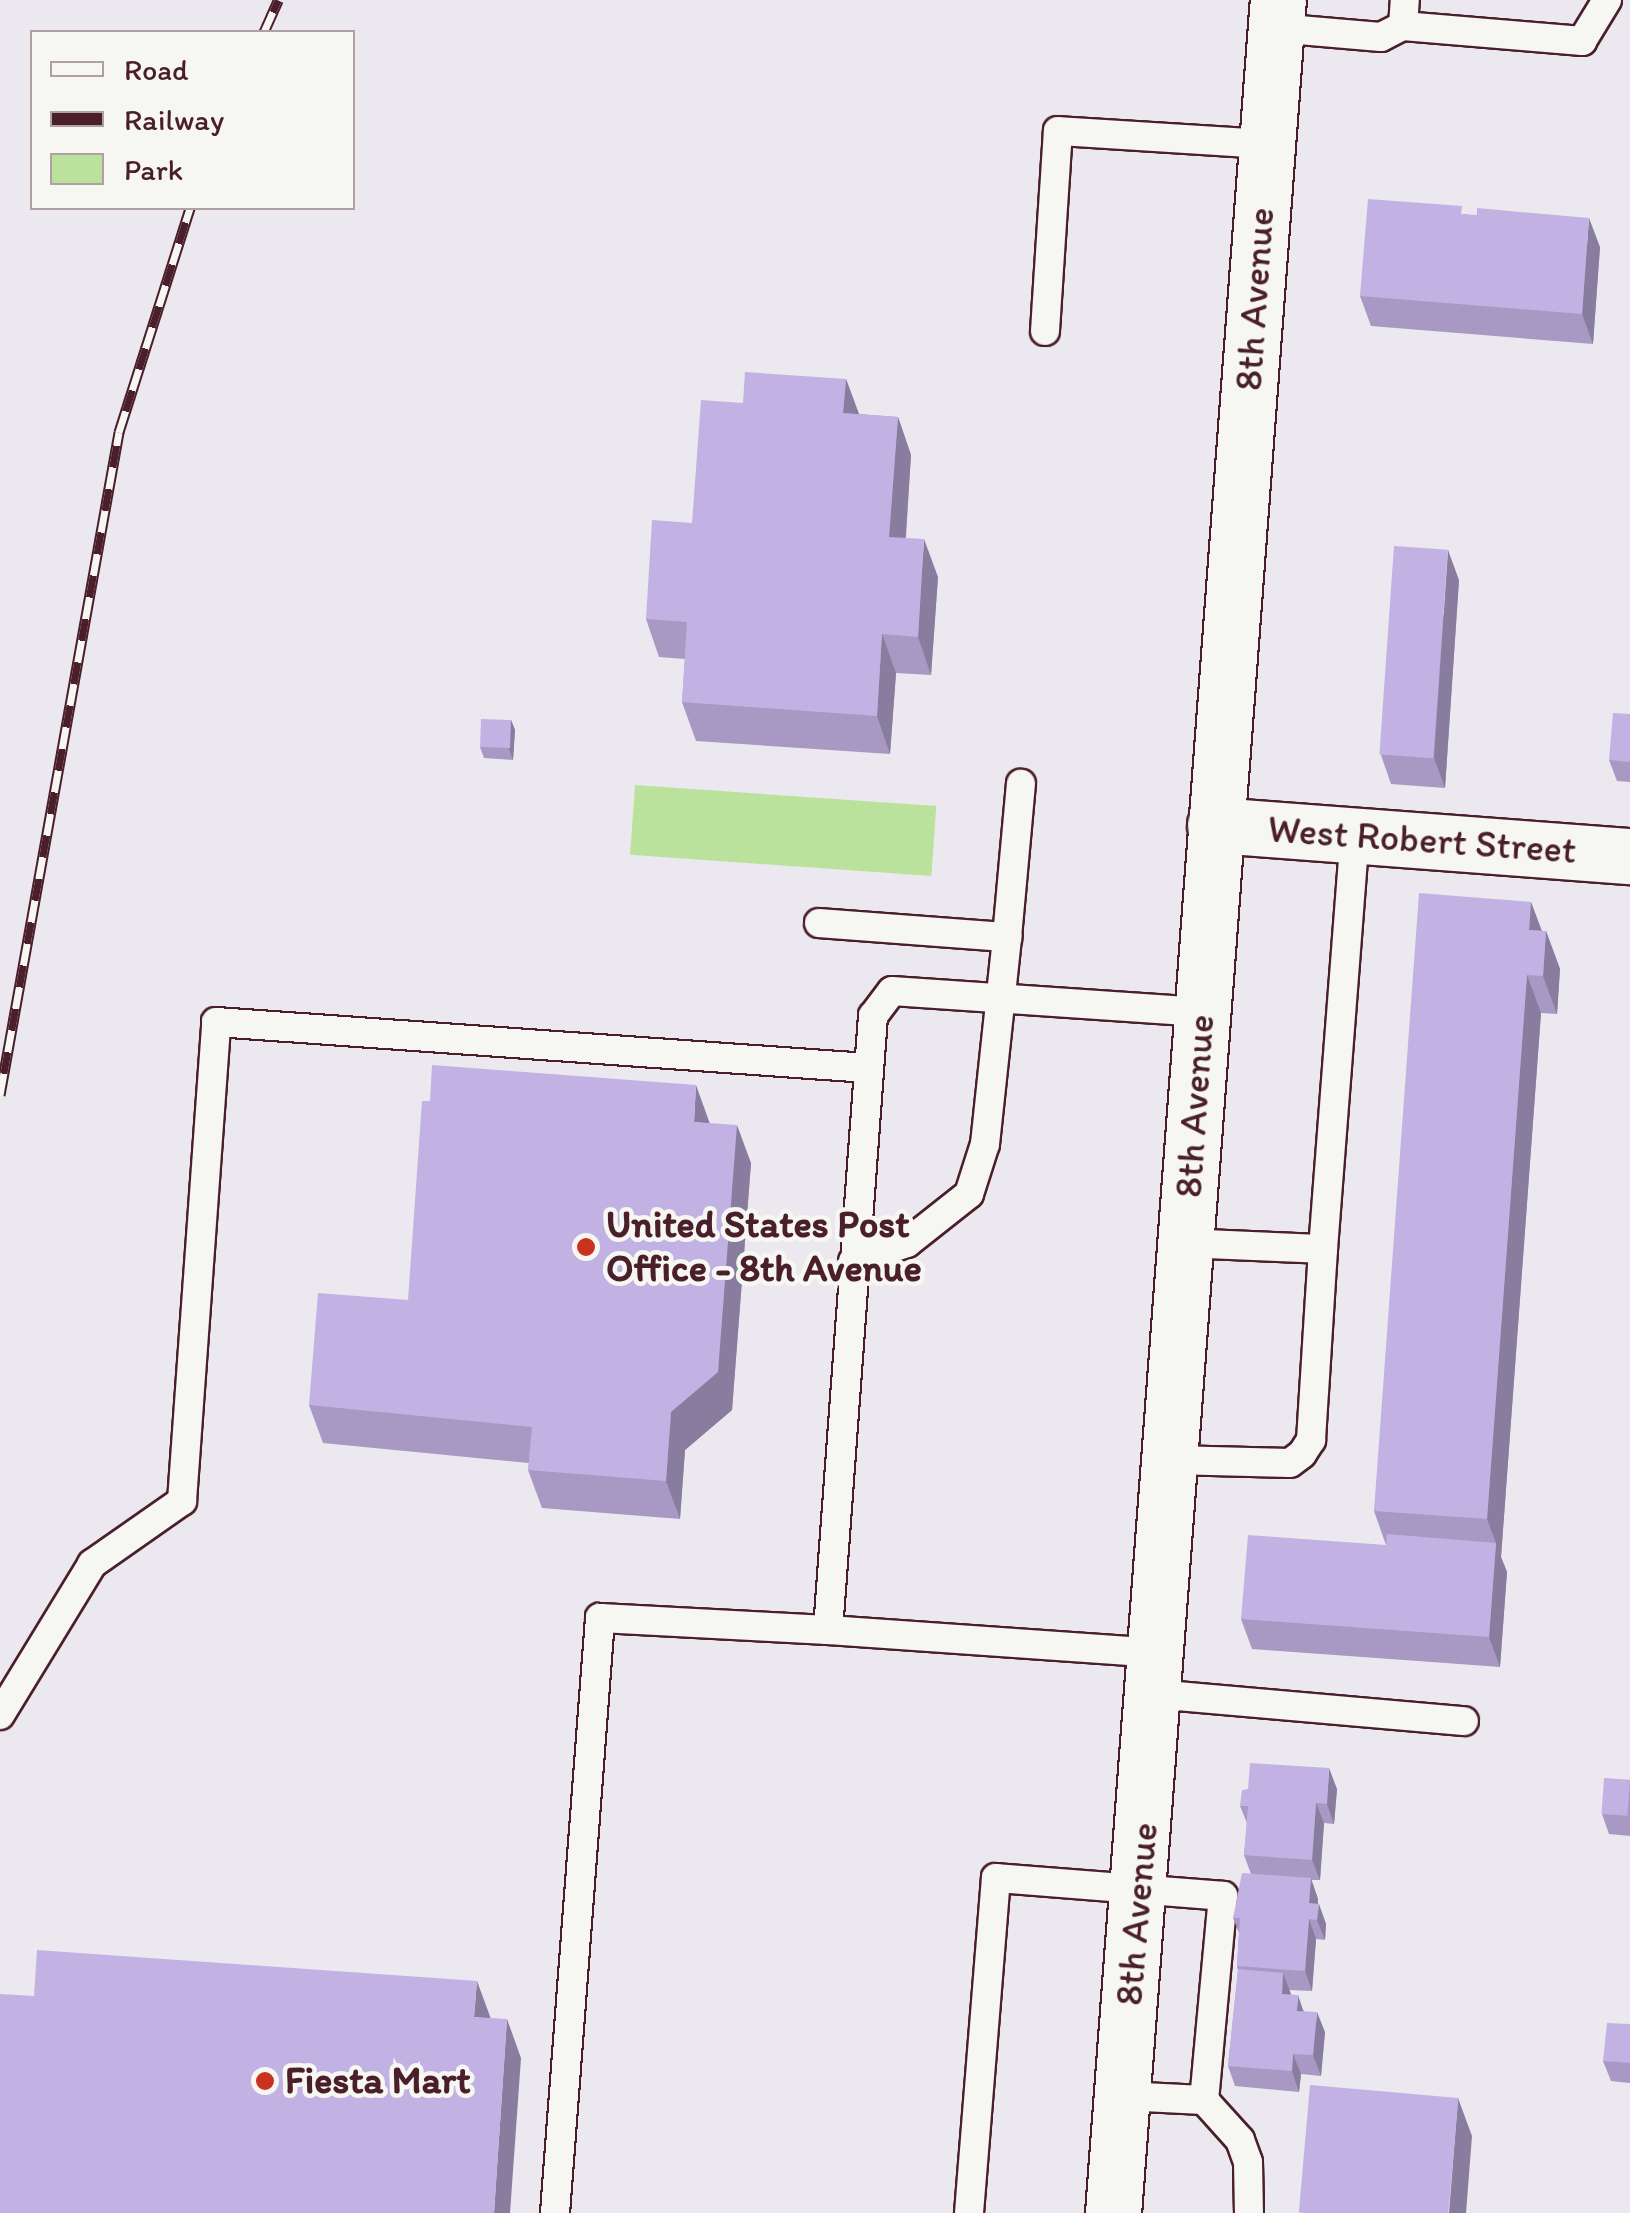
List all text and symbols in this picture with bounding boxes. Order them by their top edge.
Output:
legend [30,30,355,210]
text: Road [124,51,189,88]
text: Railway [124,101,224,138]
text: Park [124,151,183,188]
street label: 8th Avenue [1226,207,1284,391]
street label: West Robert Street [1267,807,1577,873]
street label: 8th Avenue [1166,1014,1224,1198]
place label: United States Post Office - 8th Avenue [606,1202,921,1292]
marker: United States Post Office - 8th Avenue [575,1236,597,1258]
street label: 8th Avenue [1106,1821,1168,2007]
place label: Fiesta Mart [285,2058,471,2104]
marker: Fiesta Mart [254,2070,276,2092]

